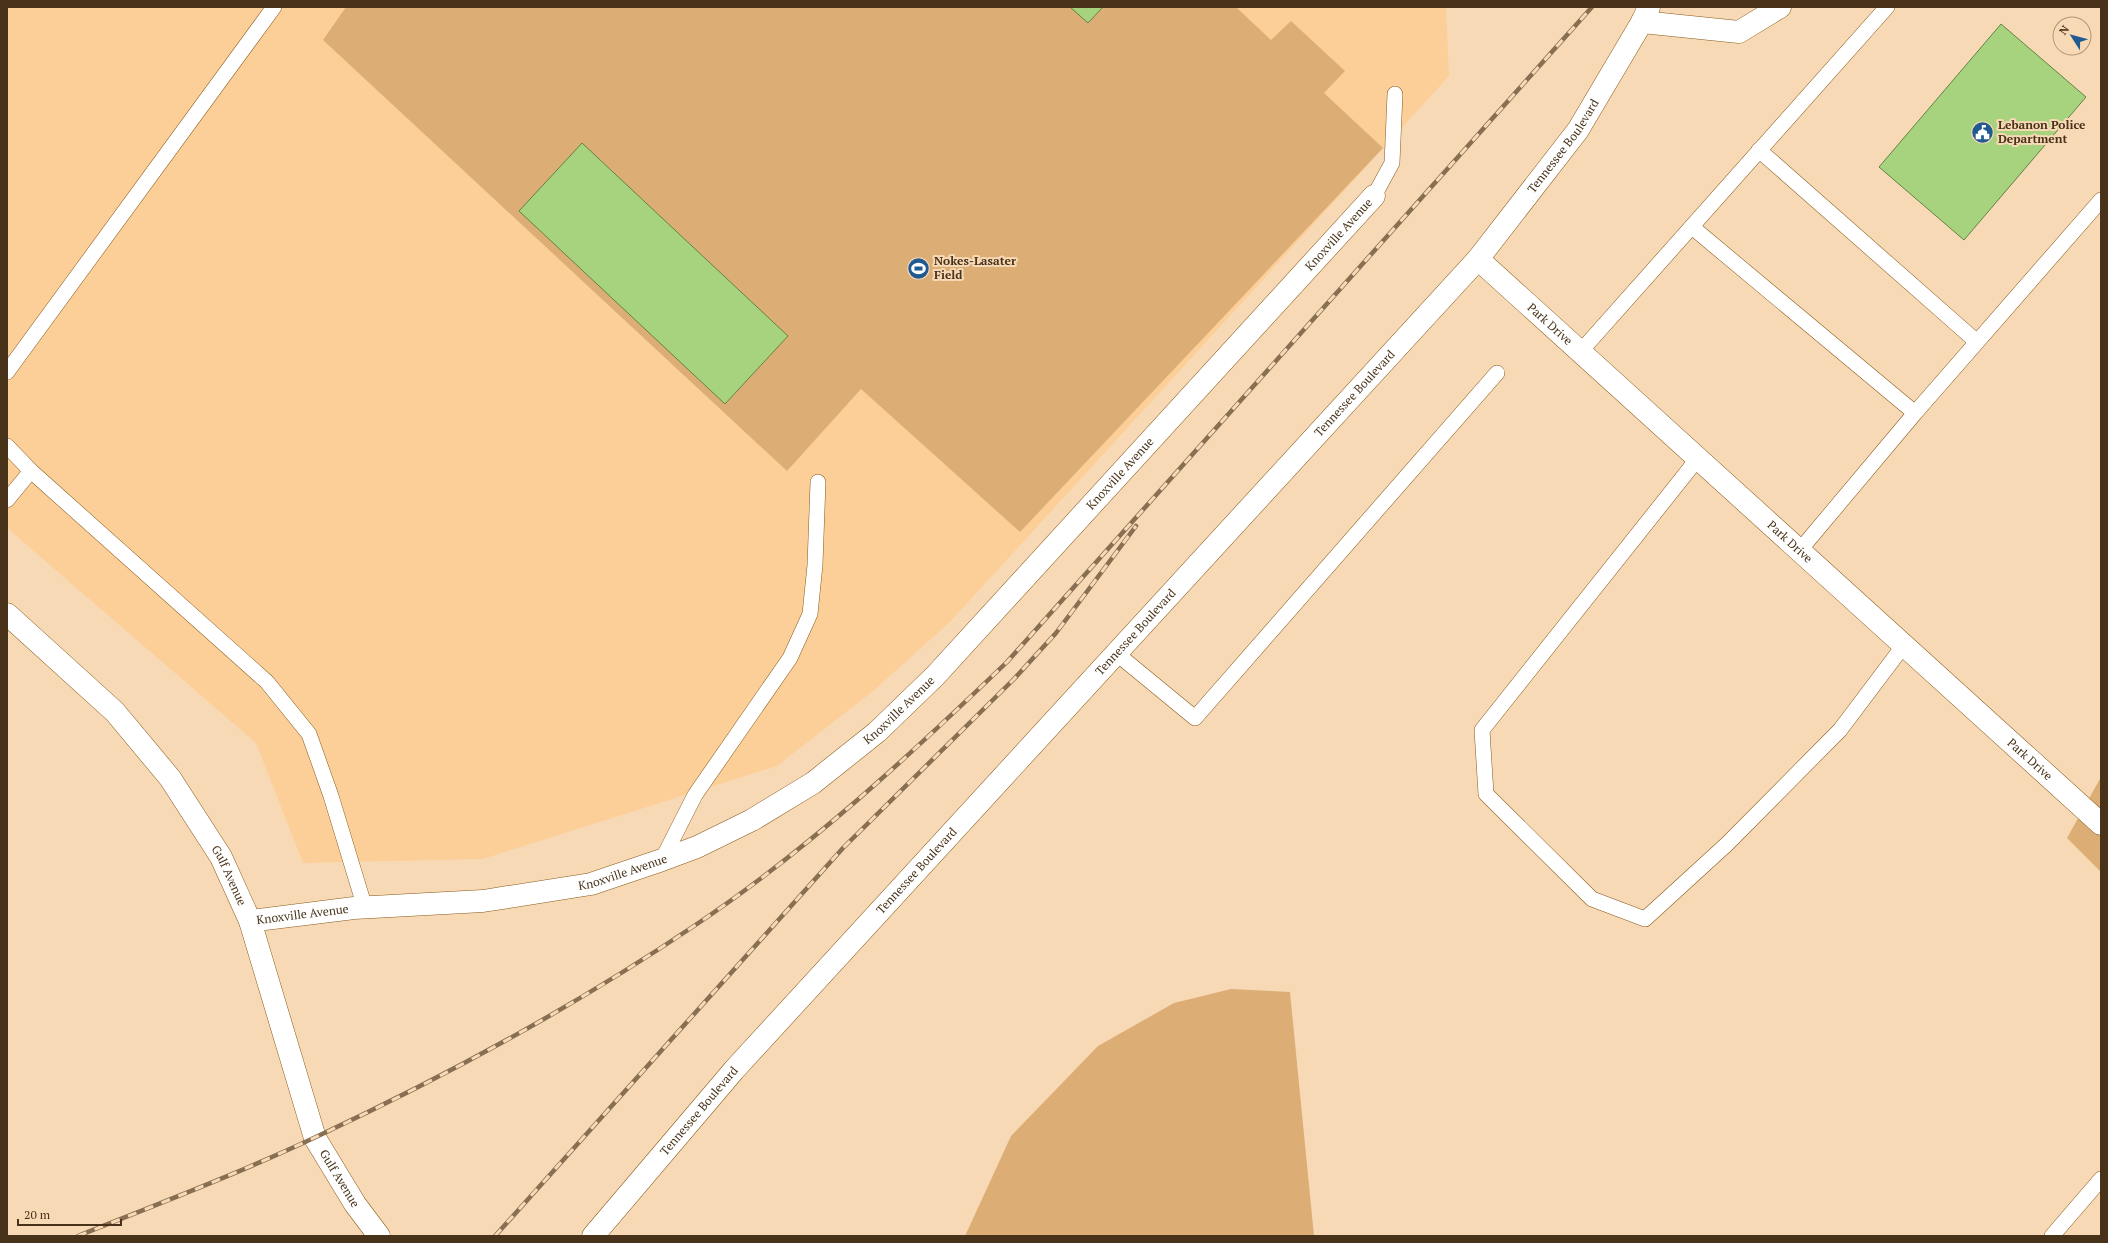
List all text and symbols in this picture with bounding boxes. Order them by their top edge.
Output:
north arrow [2052,16,2092,56]
text: N [2056,22,2072,38]
street label: Tennessee Boulevard [1524,96,1602,196]
place label: Lebanon Police Department [1998,117,2086,146]
public building icon: Lebanon Police Department [1970,119,1996,145]
street label: Knoxville Avenue [1302,195,1375,273]
place label: Nokes-Lasater Field [934,253,1017,282]
sports icon: Nokes-Lasater Field [906,255,932,281]
street label: Park Drive [1525,300,1576,348]
street label: Tennessee Boulevard [1311,346,1398,439]
street label: Knoxville Avenue [1083,434,1157,513]
street label: Park Drive [1765,517,1816,566]
street label: Tennessee Boulevard [1092,585,1179,678]
street label: Knoxville Avenue [860,673,937,747]
street label: Park Drive [2005,735,2056,783]
street label: Tennessee Boulevard [873,824,960,917]
street label: Gulf Avenue [208,842,250,908]
street label: Knoxville Avenue [577,851,669,893]
street label: Knoxville Avenue [256,901,349,927]
street label: Tennessee Boulevard [657,1063,741,1158]
street label: Gulf Avenue [317,1147,363,1210]
scale bar [18,1201,121,1227]
text: 20 m [24,1207,51,1222]

